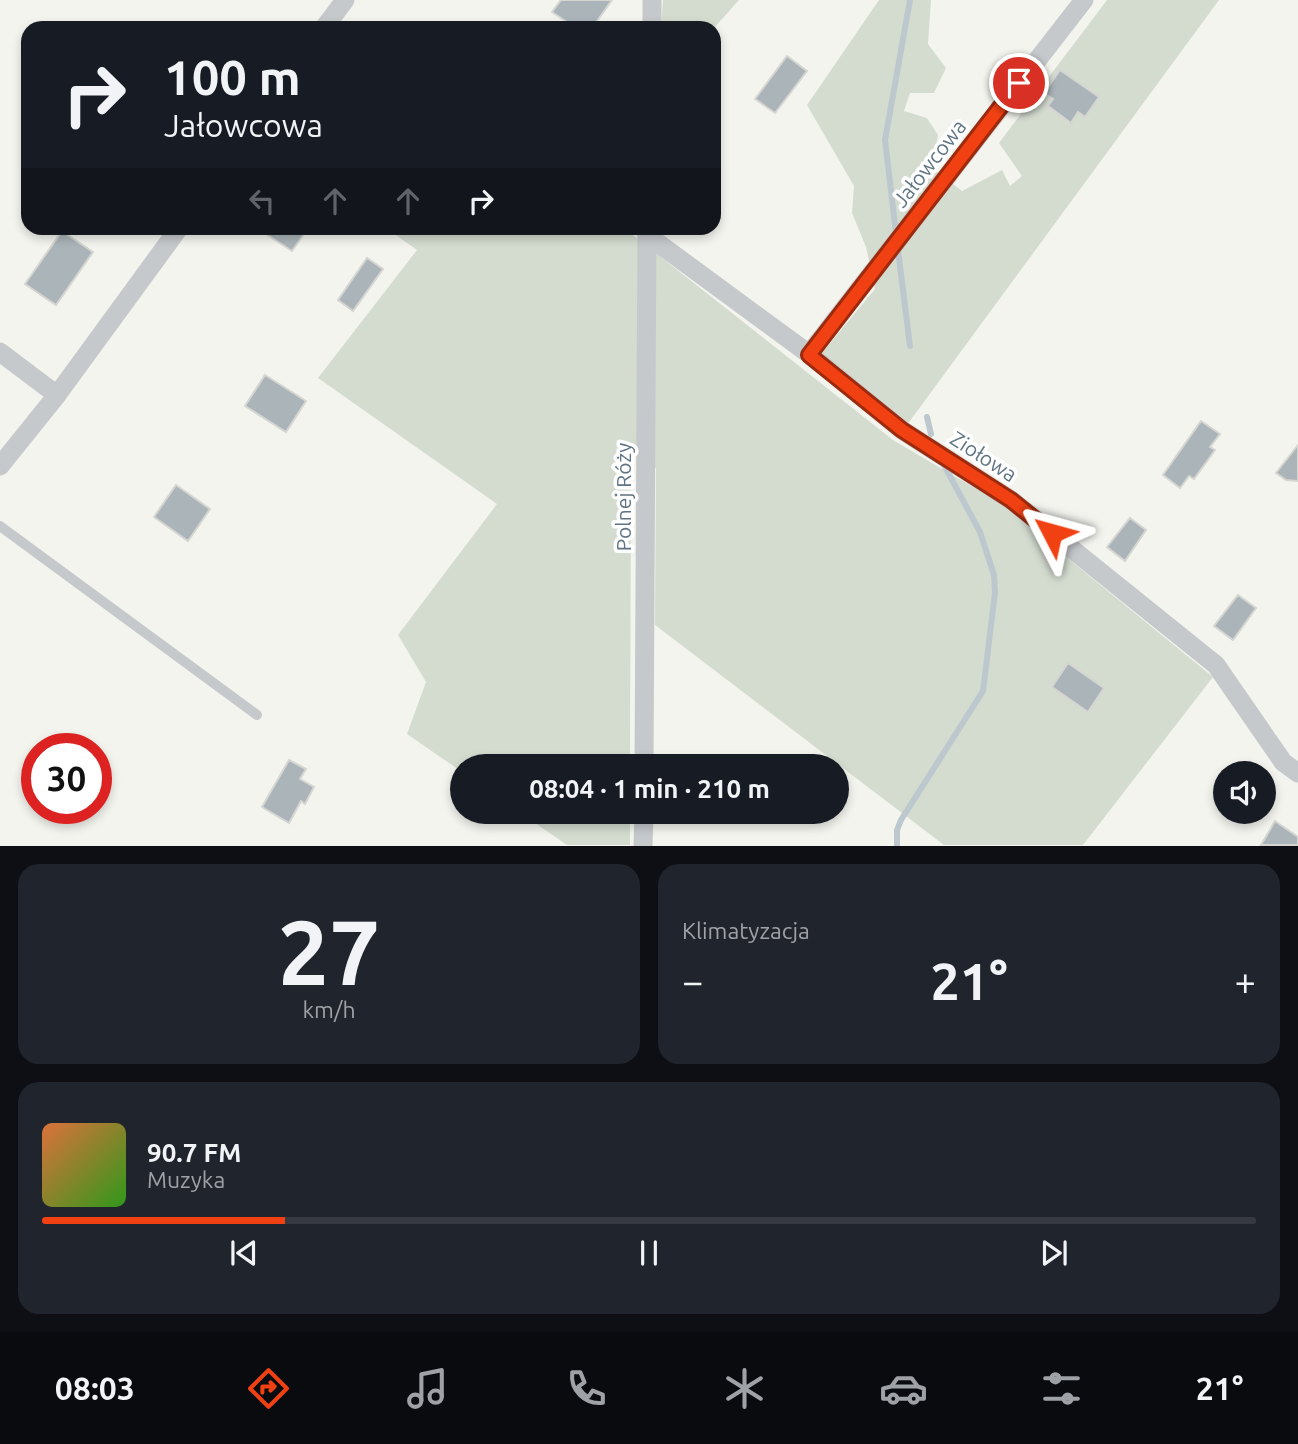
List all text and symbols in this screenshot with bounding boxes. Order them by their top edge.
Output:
icon: right [49,49,140,140]
text: 100 m [164,49,301,104]
pin [989,53,1049,113]
icon: arrive [1000,64,1038,102]
text: Jałowcowa [164,107,323,143]
street label: Jałowcowa [887,115,971,211]
icon: left [243,182,281,220]
icon: ahead [316,182,354,220]
icon: ahead [389,182,427,220]
icon: right [462,182,500,220]
street label: Ziołowa [946,426,1022,486]
street label: Polnej Róży [611,443,635,551]
position arrow [1015,496,1089,570]
speed limit sign: 30 [21,733,112,824]
map controls [1213,761,1276,824]
button: sound [1213,761,1276,824]
text: 08:04 · 1 min · 210 m [529,774,770,803]
text: 27 [278,900,380,1002]
text: Klimatyzacja [682,918,810,943]
text: 21° [930,952,1008,1010]
text: − [682,960,703,1002]
text: + [1235,960,1256,1002]
text: km/h [302,997,356,1022]
text: 90.7 FM [147,1138,241,1167]
text: Muzyka [147,1167,225,1192]
icon: previous [225,1234,263,1272]
icon: pause [630,1234,668,1272]
icon: next [1035,1234,1073,1272]
icon: directions [244,1364,293,1413]
icon: music [403,1364,452,1413]
icon: phone [562,1364,611,1413]
icon: climate [720,1364,769,1413]
icon: car [879,1364,928,1413]
icon: filters [1037,1364,1086,1413]
text: 08:03 [55,1370,135,1406]
text: 21° [1196,1370,1243,1406]

